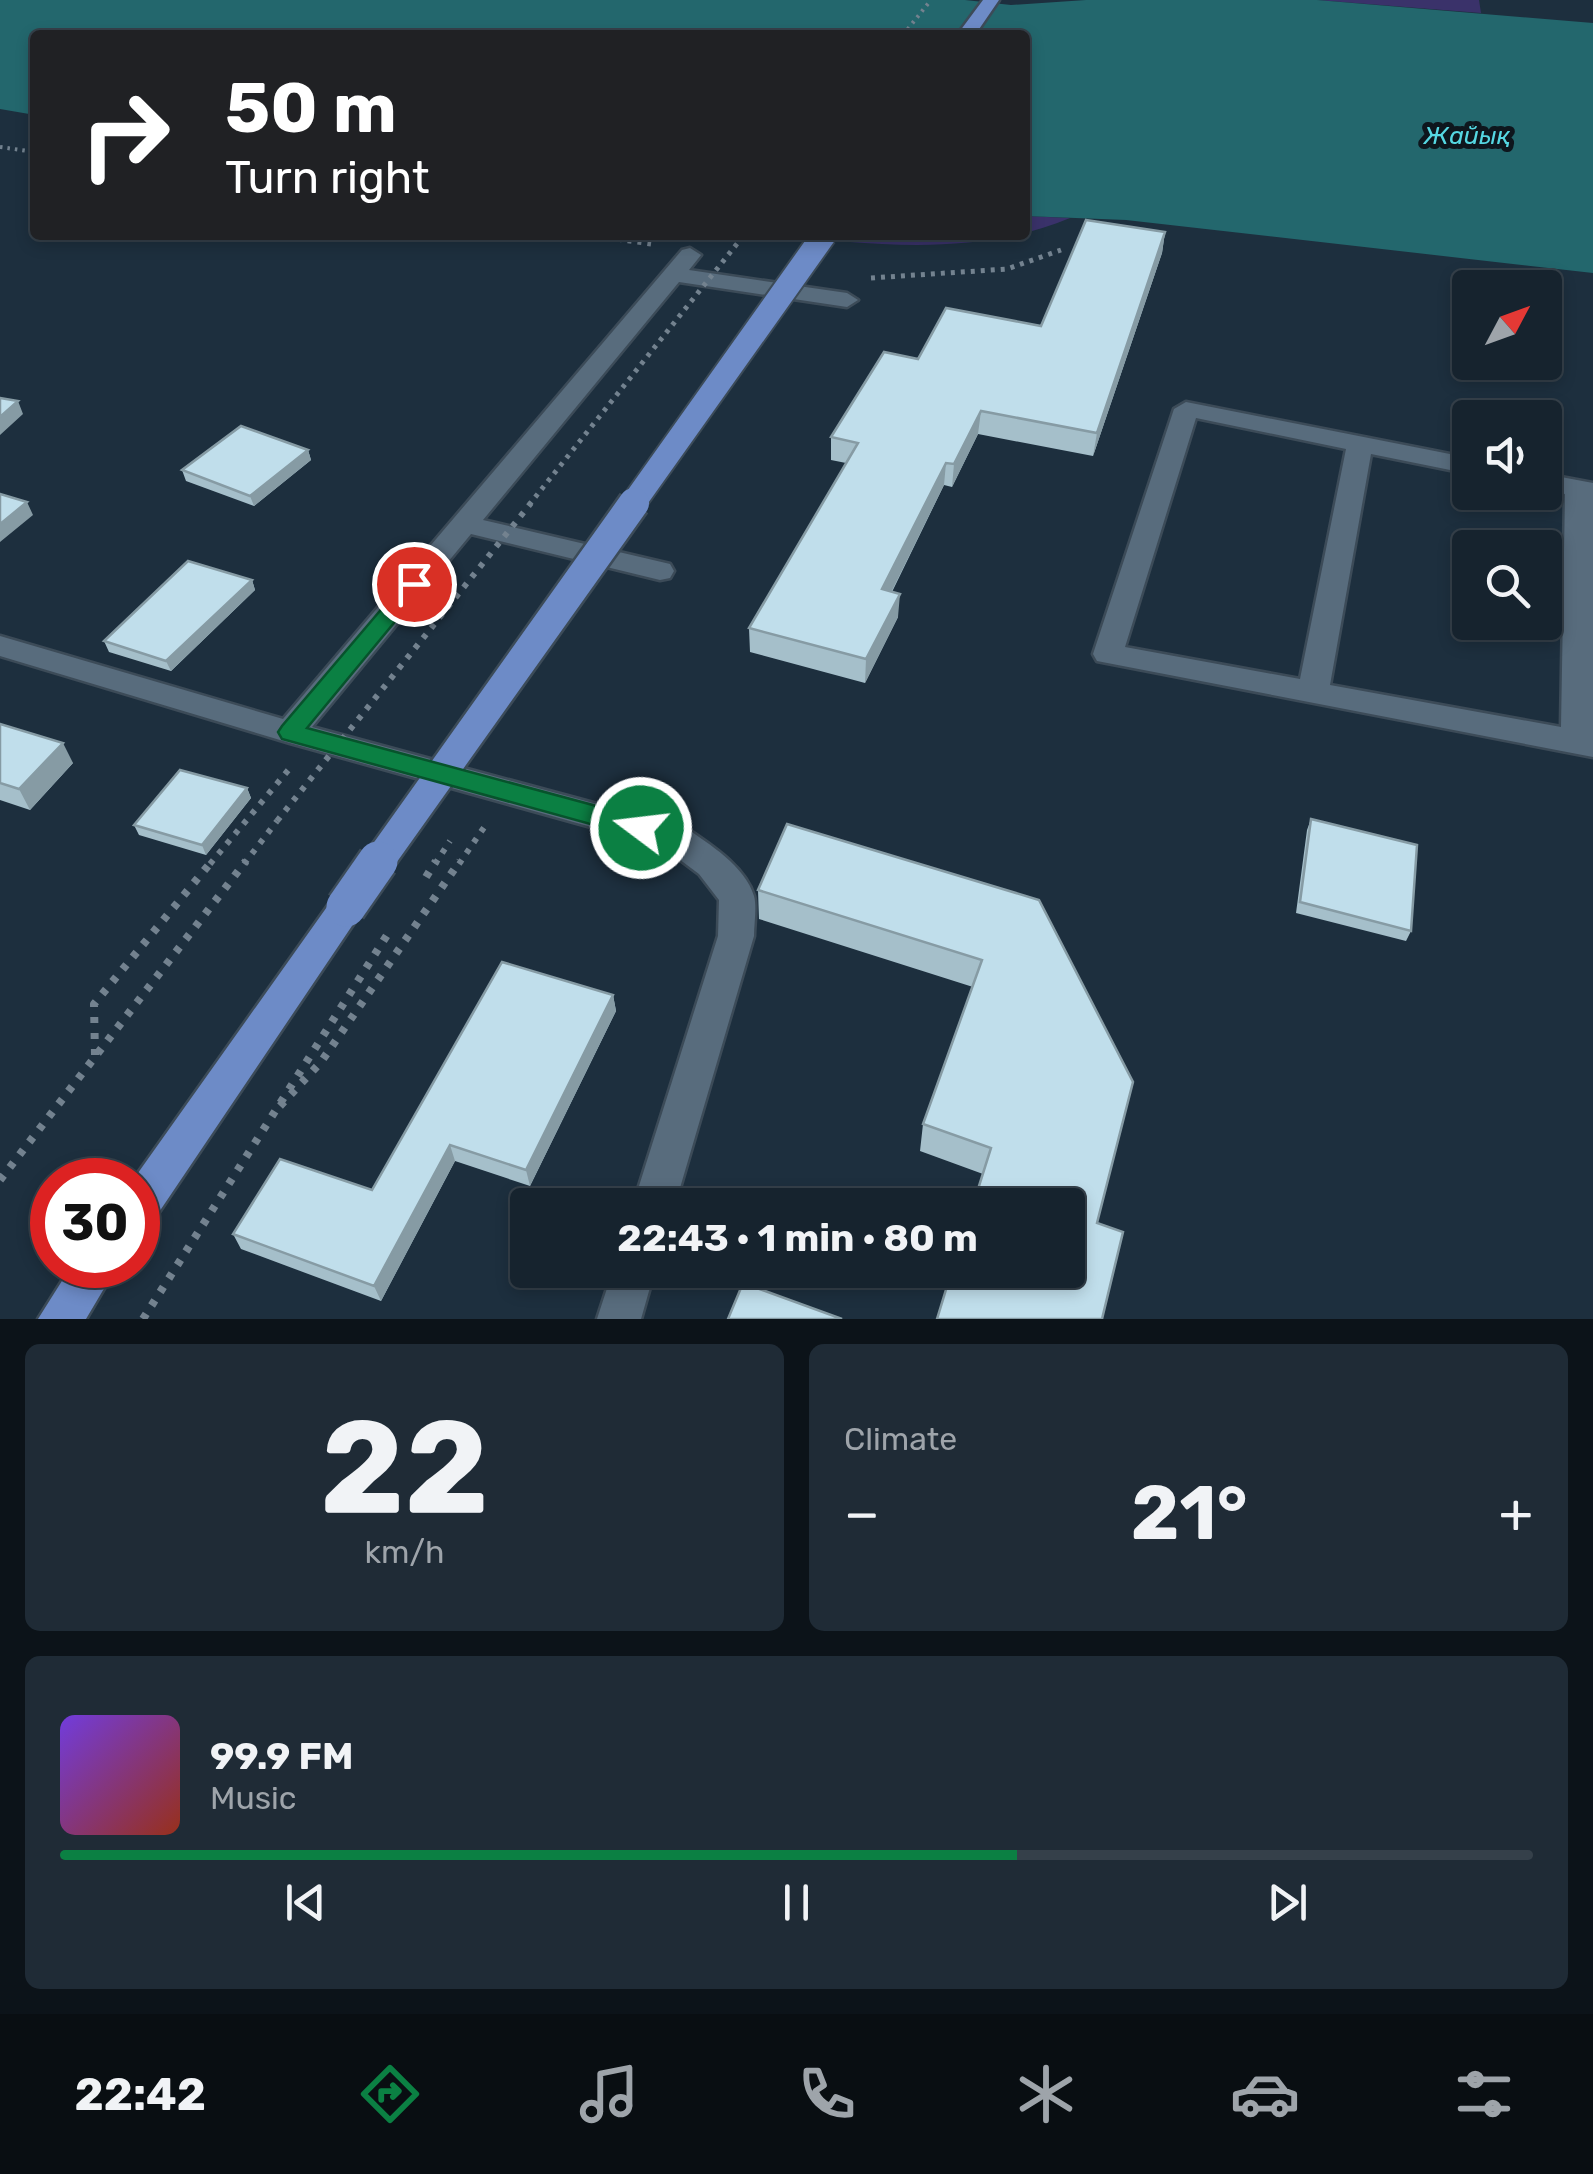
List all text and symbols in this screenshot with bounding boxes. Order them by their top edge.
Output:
text: 50 m [225,67,397,150]
icon: right [60,70,190,200]
water label: Жайық [1423,121,1511,150]
text: Turn right [225,151,429,204]
north arrow [1452,270,1562,380]
map controls [1452,270,1562,640]
button: sound [1452,400,1562,510]
button: search [1452,530,1562,640]
pin [372,542,457,627]
icon: arrive [387,557,442,612]
position arrow [589,776,693,880]
speed limit sign: 30 [30,1158,160,1288]
text: 22:43 · 1 min · 80 m [617,1215,978,1261]
text: 22 [320,1390,489,1545]
text: Climate [844,1420,957,1458]
text: 21° [1131,1469,1248,1558]
text: − [844,1481,880,1546]
text: + [1499,1481,1533,1546]
text: km/h [365,1533,444,1571]
text: 99.9 FM [210,1733,353,1779]
text: Music [210,1779,296,1817]
icon: previous [278,1875,333,1930]
icon: pause [769,1875,824,1930]
icon: next [1260,1875,1315,1930]
icon: directions [355,2059,425,2129]
icon: music [574,2059,644,2129]
icon: phone [792,2059,862,2129]
icon: climate [1011,2059,1081,2129]
icon: car [1230,2059,1300,2129]
icon: filters [1449,2059,1519,2129]
text: 22:42 [74,2068,206,2121]

